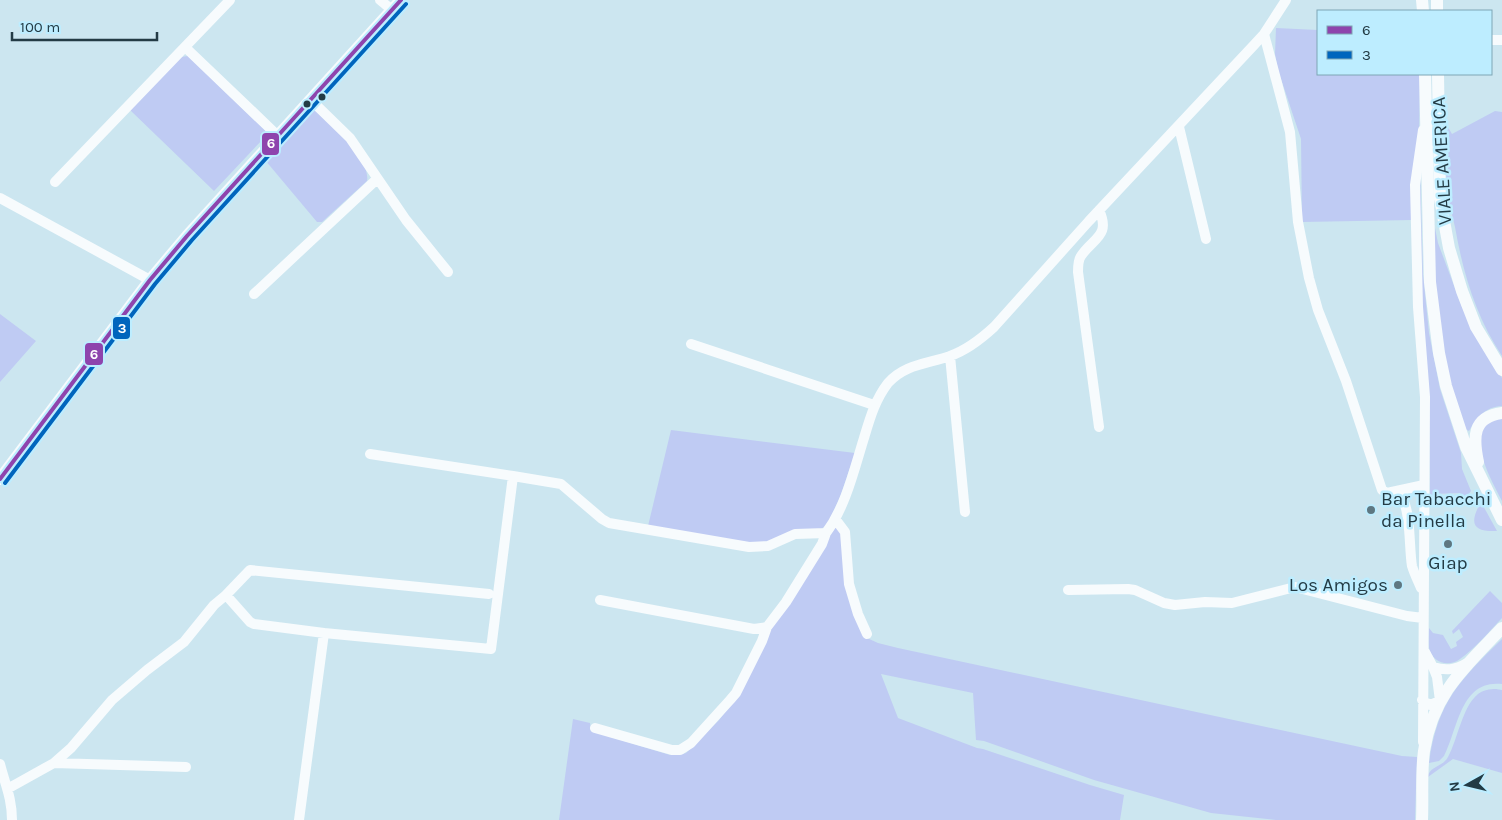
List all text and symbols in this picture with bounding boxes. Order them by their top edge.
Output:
scale bar [12,10,158,42]
legend [1317,10,1492,75]
text: 100 m [20,18,60,36]
text: 6 [1362,21,1371,39]
text: 3 [1362,46,1371,64]
unlabelled marker [317,92,327,102]
street label: VIALE AMERICA [1428,96,1456,226]
unlabelled marker [302,99,312,109]
line badge: 6 [261,132,280,156]
text: 6 [267,135,275,152]
line badge: 3 [112,316,131,340]
text: 3 [118,320,126,337]
line badge: 6 [84,342,104,366]
text: 6 [90,346,98,363]
place label: Bar Tabacchi da Pinella [1381,488,1491,532]
marker: Bar Tabacchi da Pinella [1365,504,1377,516]
marker: Giap [1442,538,1454,550]
place label: Giap [1428,552,1468,574]
place label: Los Amigos [1289,574,1388,596]
marker: Los Amigos [1392,579,1404,591]
north arrow [1442,760,1492,810]
text: N [1446,781,1464,793]

